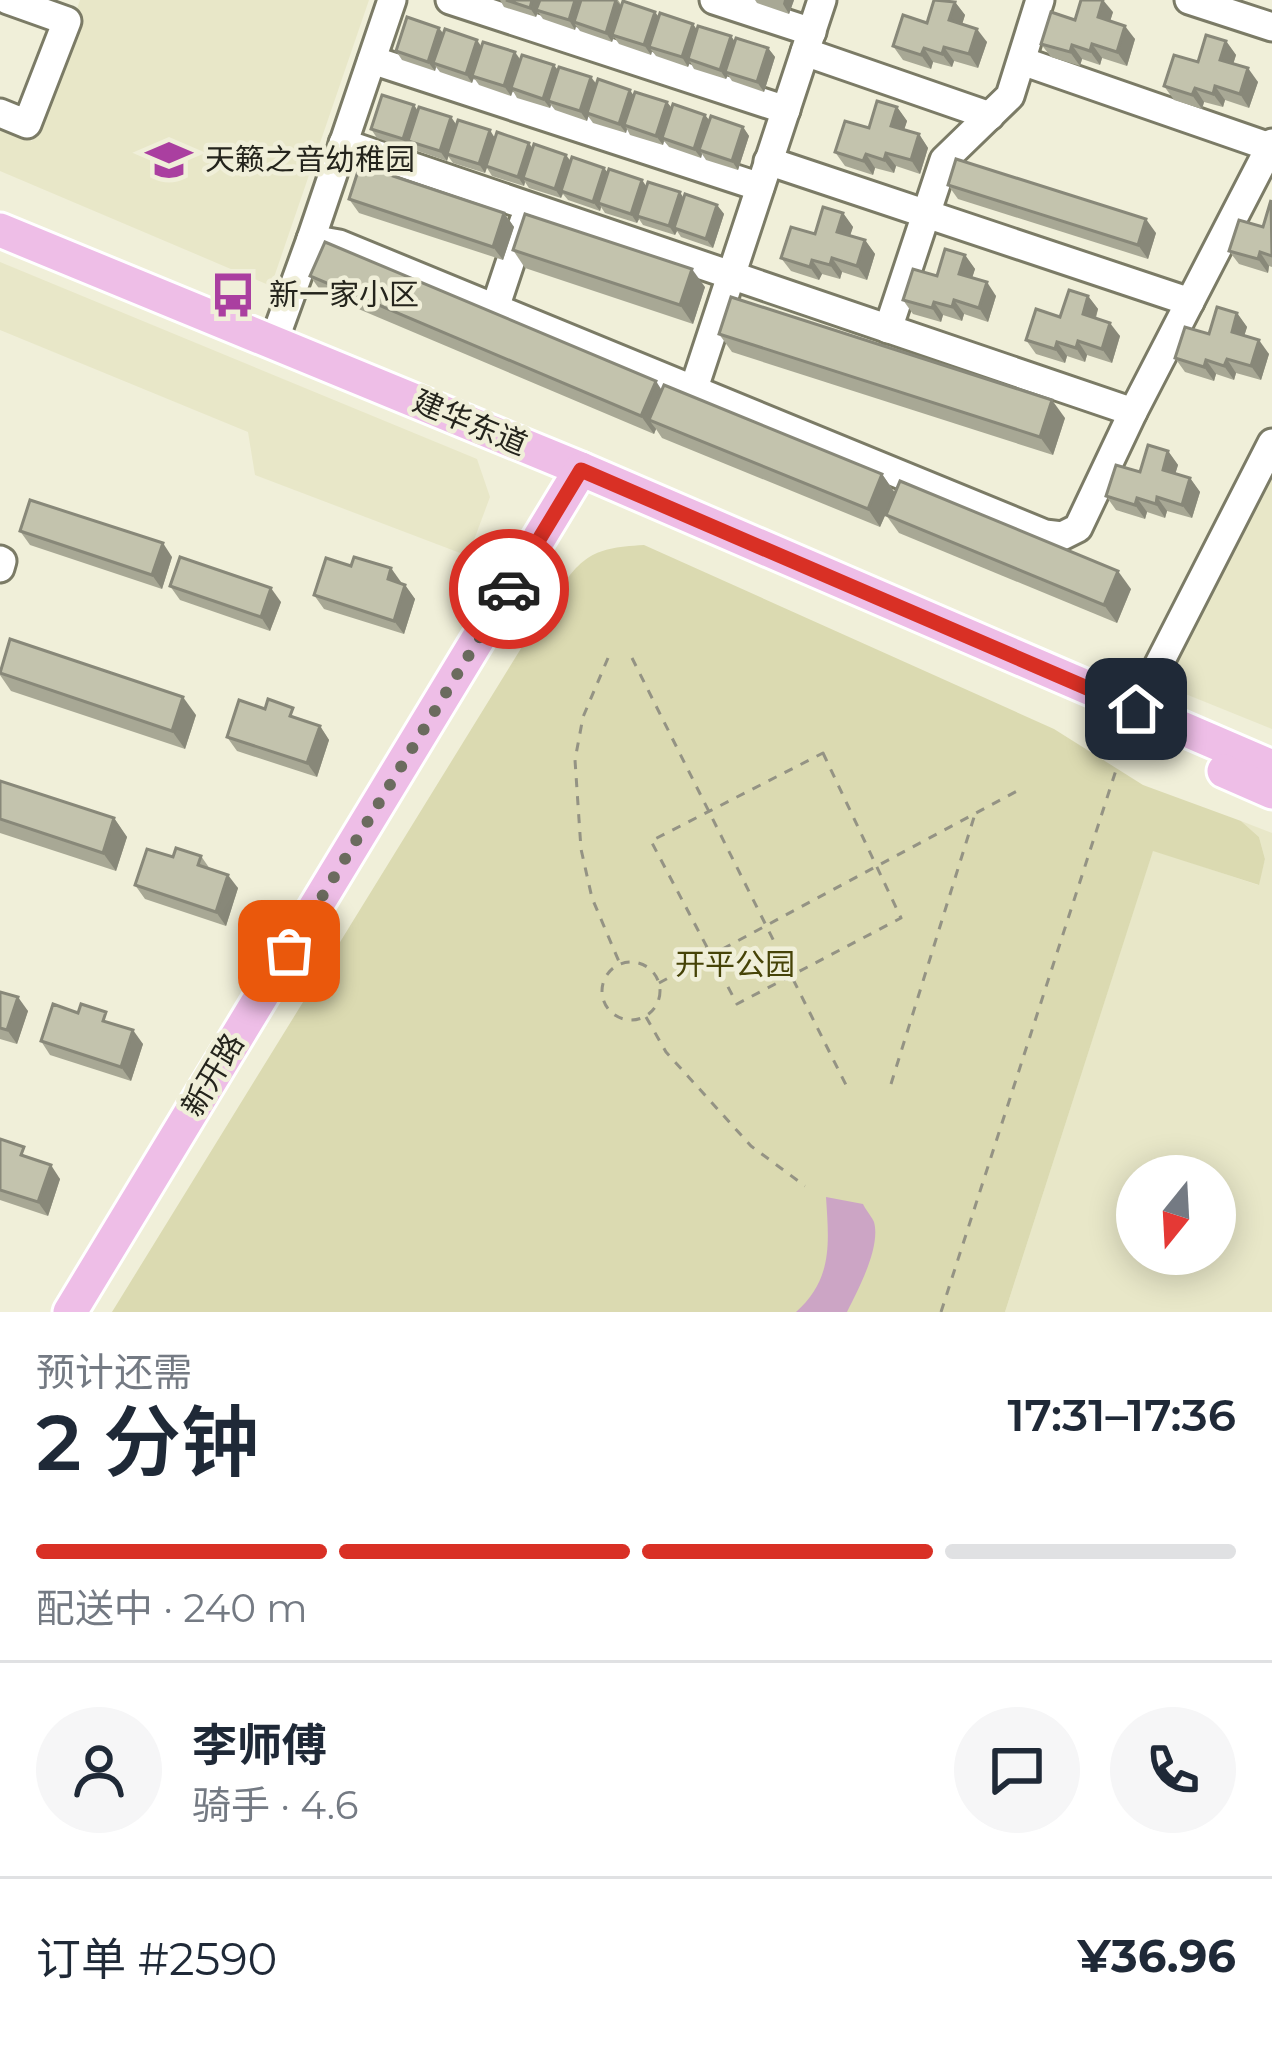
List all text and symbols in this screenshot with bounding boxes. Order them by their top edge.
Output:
school or university icon: 天籁之音幼稚园 [144,135,194,185]
place label: 天籁之音幼稚园 [205,141,415,178]
bus stop icon: 新一家小区 [208,270,258,320]
place label: 新一家小区 [269,276,419,313]
street label: 建华东道 [408,382,533,463]
courier [449,529,569,649]
icon: car [476,556,542,622]
pin [1085,658,1187,760]
icon: home [1103,676,1169,742]
pin [238,900,340,1002]
icon: bag [256,918,322,984]
park label: 开平公园 [675,946,795,983]
street label: 新开路 [174,1027,252,1123]
north arrow [1116,1155,1236,1275]
map controls [1116,1155,1236,1275]
text: 预计还需 [36,1348,192,1396]
text: 17:31–17:36 [1007,1387,1236,1442]
text: 2 分钟 [36,1394,259,1490]
text: 配送中 · 240 m [36,1584,308,1632]
button: person [36,1707,162,1833]
button: chat [954,1707,1080,1833]
button: phone [1110,1707,1236,1833]
text: 李师傅 [192,1717,327,1772]
text: 骑手 · 4.6 [192,1781,358,1829]
text: ¥36.96 [1078,1928,1236,1983]
text: 订单 #2590 [36,1931,277,1986]

